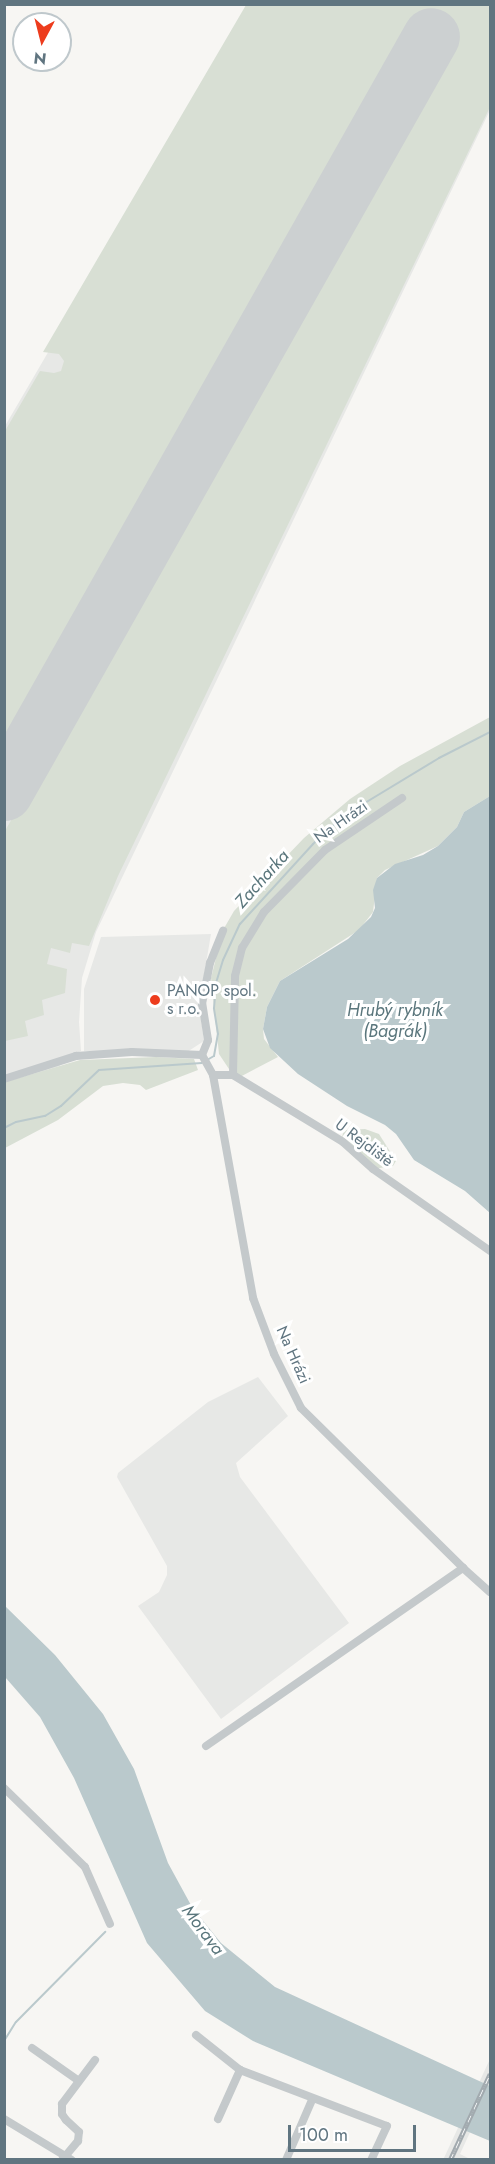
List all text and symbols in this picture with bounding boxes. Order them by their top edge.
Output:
north arrow [12,12,72,72]
text: N [32,46,48,71]
street label: Na Hrázi [310,797,372,847]
water label: Zacharka [230,846,294,912]
place label: PANOP spol. s r.o. [167,981,257,1019]
marker: PANOP spol. s r.o. [148,993,162,1007]
water label: Hrubý rybník (Bagrák) [347,1000,443,1042]
street label: U Rejdiště [331,1115,397,1171]
street label: Na Hrázi [272,1323,314,1387]
water label: Morava [177,1901,229,1959]
scale bar [291,2113,418,2151]
text: 100 m [299,2122,348,2148]

